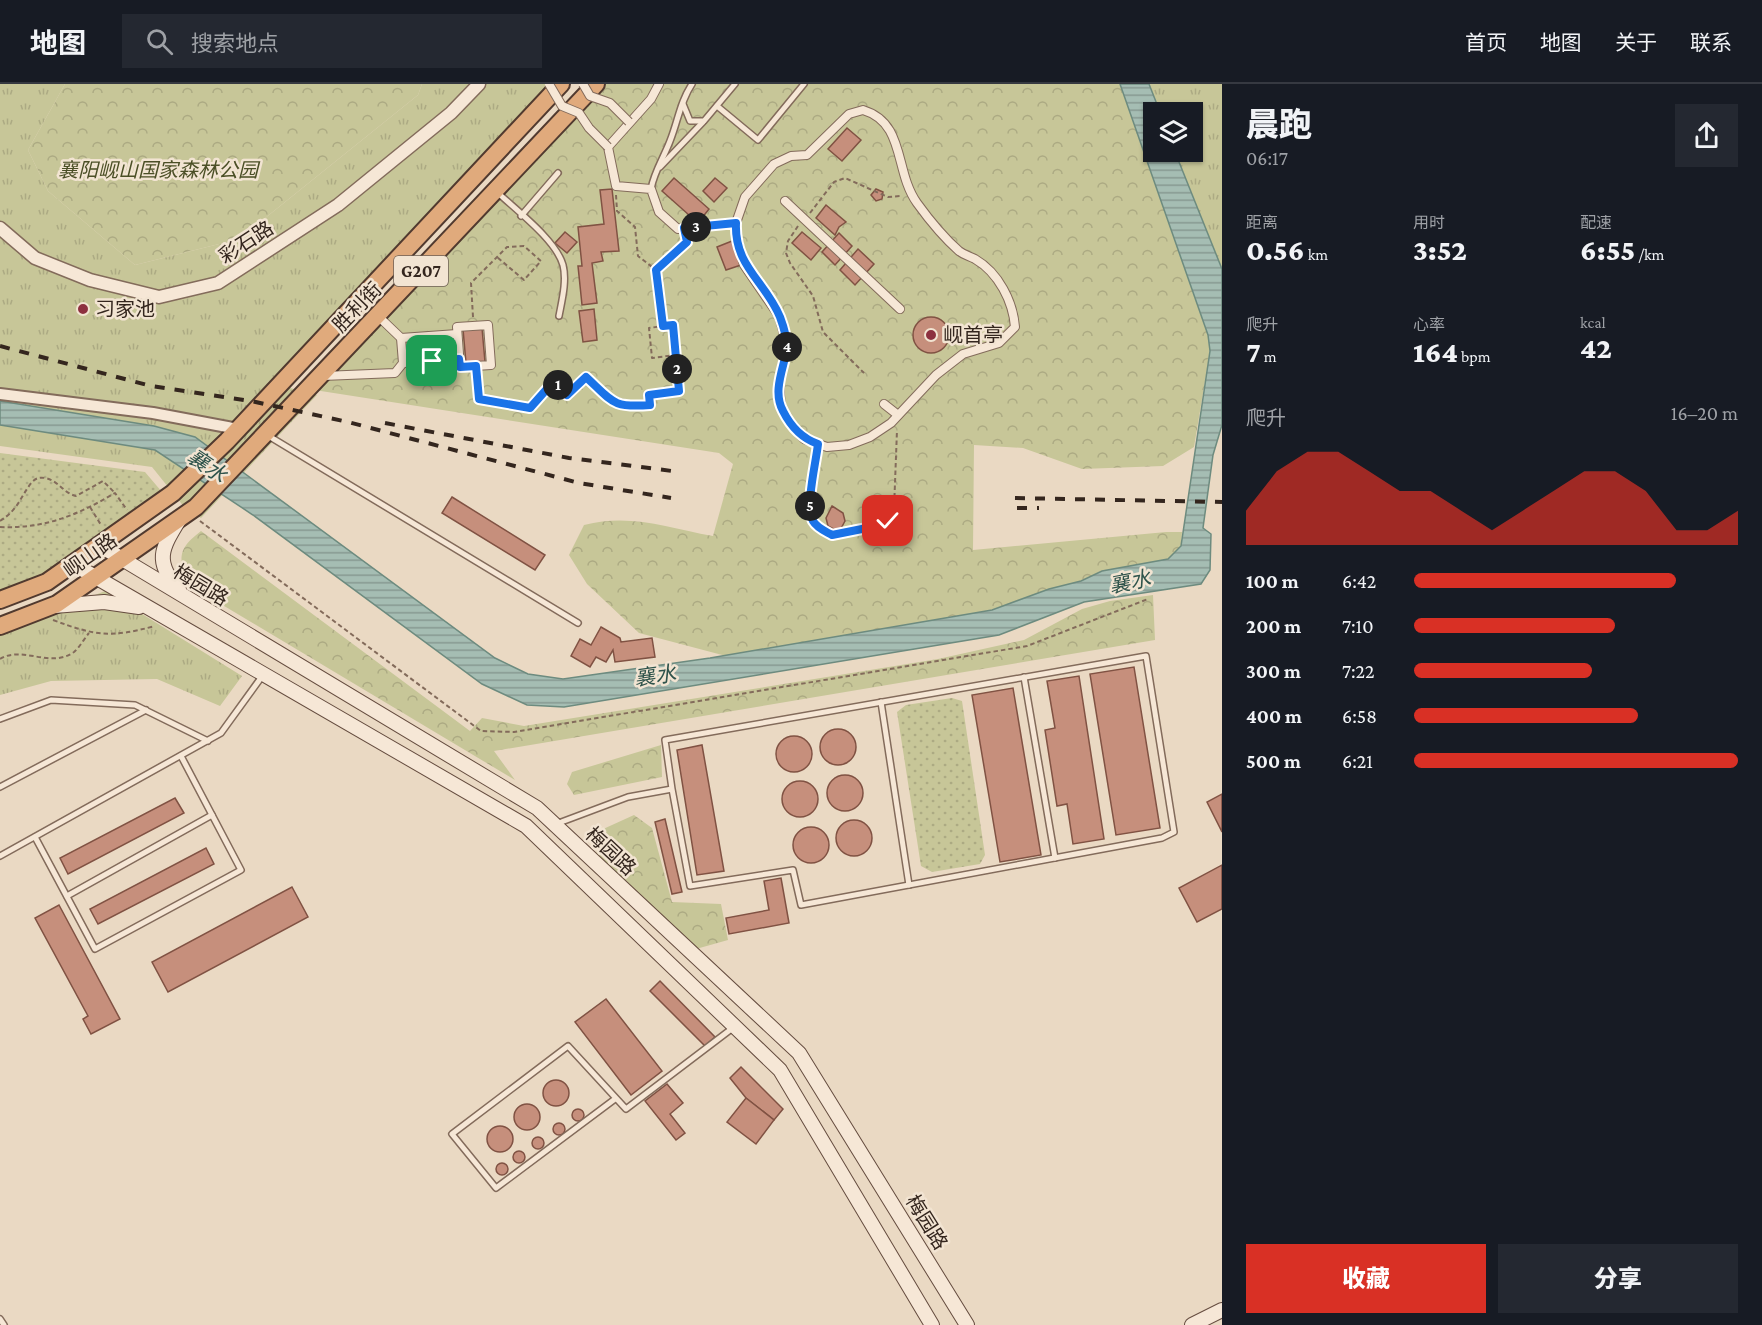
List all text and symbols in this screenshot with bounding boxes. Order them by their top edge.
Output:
search box [122,14,542,68]
icon: search [143,25,176,58]
text: 地图 [30,28,86,59]
text: 搜索地点 [191,31,279,56]
text: 首页 [1465,31,1507,55]
text: 地图 [1540,31,1582,55]
text: 关于 [1615,31,1657,55]
text: 联系 [1690,31,1732,55]
map controls [1143,102,1203,162]
button: layers [1143,102,1203,162]
button: share [1675,104,1738,167]
text: 晨跑 [1246,106,1312,143]
text: 06:17 [1246,147,1288,169]
park label: 襄阳岘山国家森林公园 [58,159,261,181]
pin: 3 [681,212,711,242]
text: 距离 [1246,214,1278,231]
text: 用时 [1413,214,1445,231]
text: 配速 [1580,214,1612,231]
street label: 彩石路 [215,216,277,268]
text: 3 [692,218,700,235]
text: 0.56 [1246,233,1305,266]
text: 3:52 [1413,233,1467,266]
text: 6:55 [1580,233,1635,266]
text: km [1305,246,1328,263]
text: /km [1635,246,1664,263]
road number: G207 [394,256,448,286]
street label: 胜利街 [328,278,386,336]
place label: 习家池 [95,298,155,320]
marker: 习家池 [76,302,90,316]
text: kcal [1580,314,1606,331]
text: 爬升 [1246,316,1278,333]
text: 心率 [1413,316,1445,333]
place label: 岘首亭 [943,324,1003,346]
marker: 岘首亭 [924,328,938,342]
text: 42 [1580,331,1612,364]
pin: 4 [772,332,802,362]
pin [406,335,457,386]
text: 7 [1246,335,1261,368]
text: 164 [1413,335,1458,368]
text: 4 [783,338,791,355]
icon: arrive [415,344,448,377]
text: m [1261,348,1277,365]
text: bpm [1458,348,1491,365]
pin: 2 [662,354,692,384]
text: 2 [673,360,681,377]
pin: 1 [543,370,573,400]
text: 1 [555,376,561,393]
text: 16–20 m [1671,402,1738,424]
text: 爬升 [1246,407,1286,429]
water label: 襄水 [183,444,232,488]
pin: 5 [795,491,825,521]
pin [862,495,913,546]
text: 5 [806,497,814,514]
icon: check [871,504,904,537]
street label: 岘山路 [59,529,121,581]
street label: 梅园路 [170,560,232,610]
water label: 襄水 [1107,566,1154,598]
text: 100 m [1246,570,1299,592]
text: 6:42 [1342,570,1376,592]
text: 200 m [1246,615,1301,637]
text: 7:10 [1342,615,1373,637]
text: 300 m [1246,660,1301,682]
text: 7:22 [1342,660,1374,682]
water label: 襄水 [633,661,678,691]
text: 400 m [1246,705,1302,727]
text: 6:58 [1342,705,1377,727]
text: 500 m [1246,750,1301,772]
text: 6:21 [1342,750,1373,772]
street label: 梅园路 [582,822,640,880]
street label: 梅园路 [902,1191,952,1253]
button: 收藏 [1246,1244,1486,1313]
button: 分享 [1498,1244,1738,1313]

